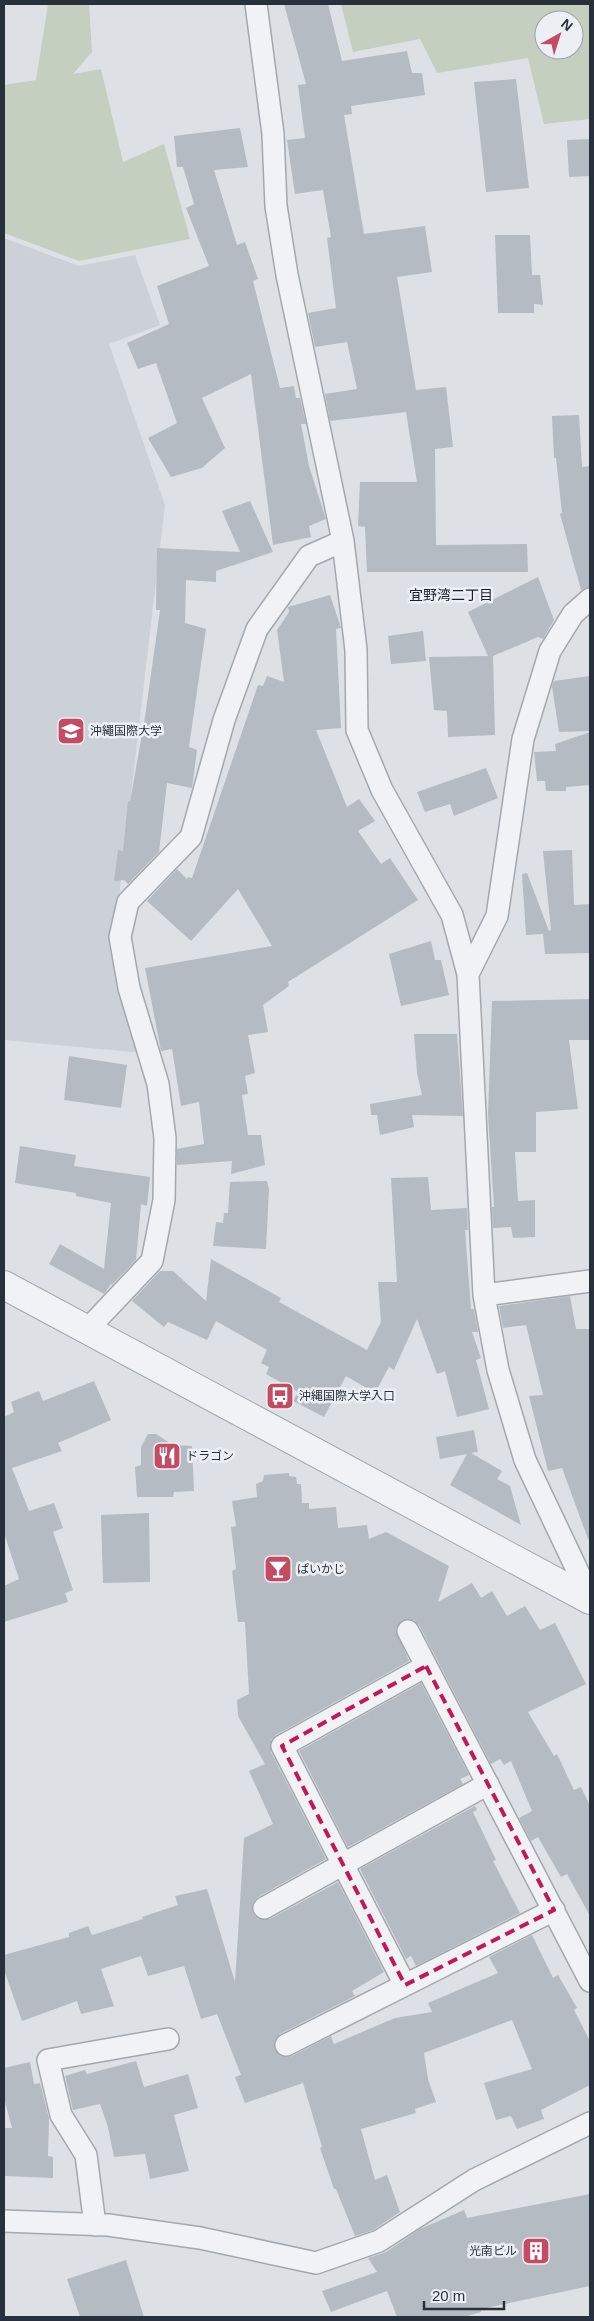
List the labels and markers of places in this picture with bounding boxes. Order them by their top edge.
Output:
school or university icon: 沖繩国際大学 [56,716,86,746]
place label: 沖繩国際大学 [90,724,162,738]
bus stop icon: 沖縄国際大学入口 [265,1381,295,1411]
place label: 沖縄国際大学入口 [299,1389,395,1403]
restaurant icon: ドラゴン [152,1441,182,1471]
place label: ドラゴン [186,1449,234,1463]
bar icon: ぱいかじ [263,1554,293,1584]
place label: ぱいかじ [297,1562,345,1576]
building icon: 光南ビル [521,2236,551,2266]
place label: 光南ビル [469,2244,517,2258]

